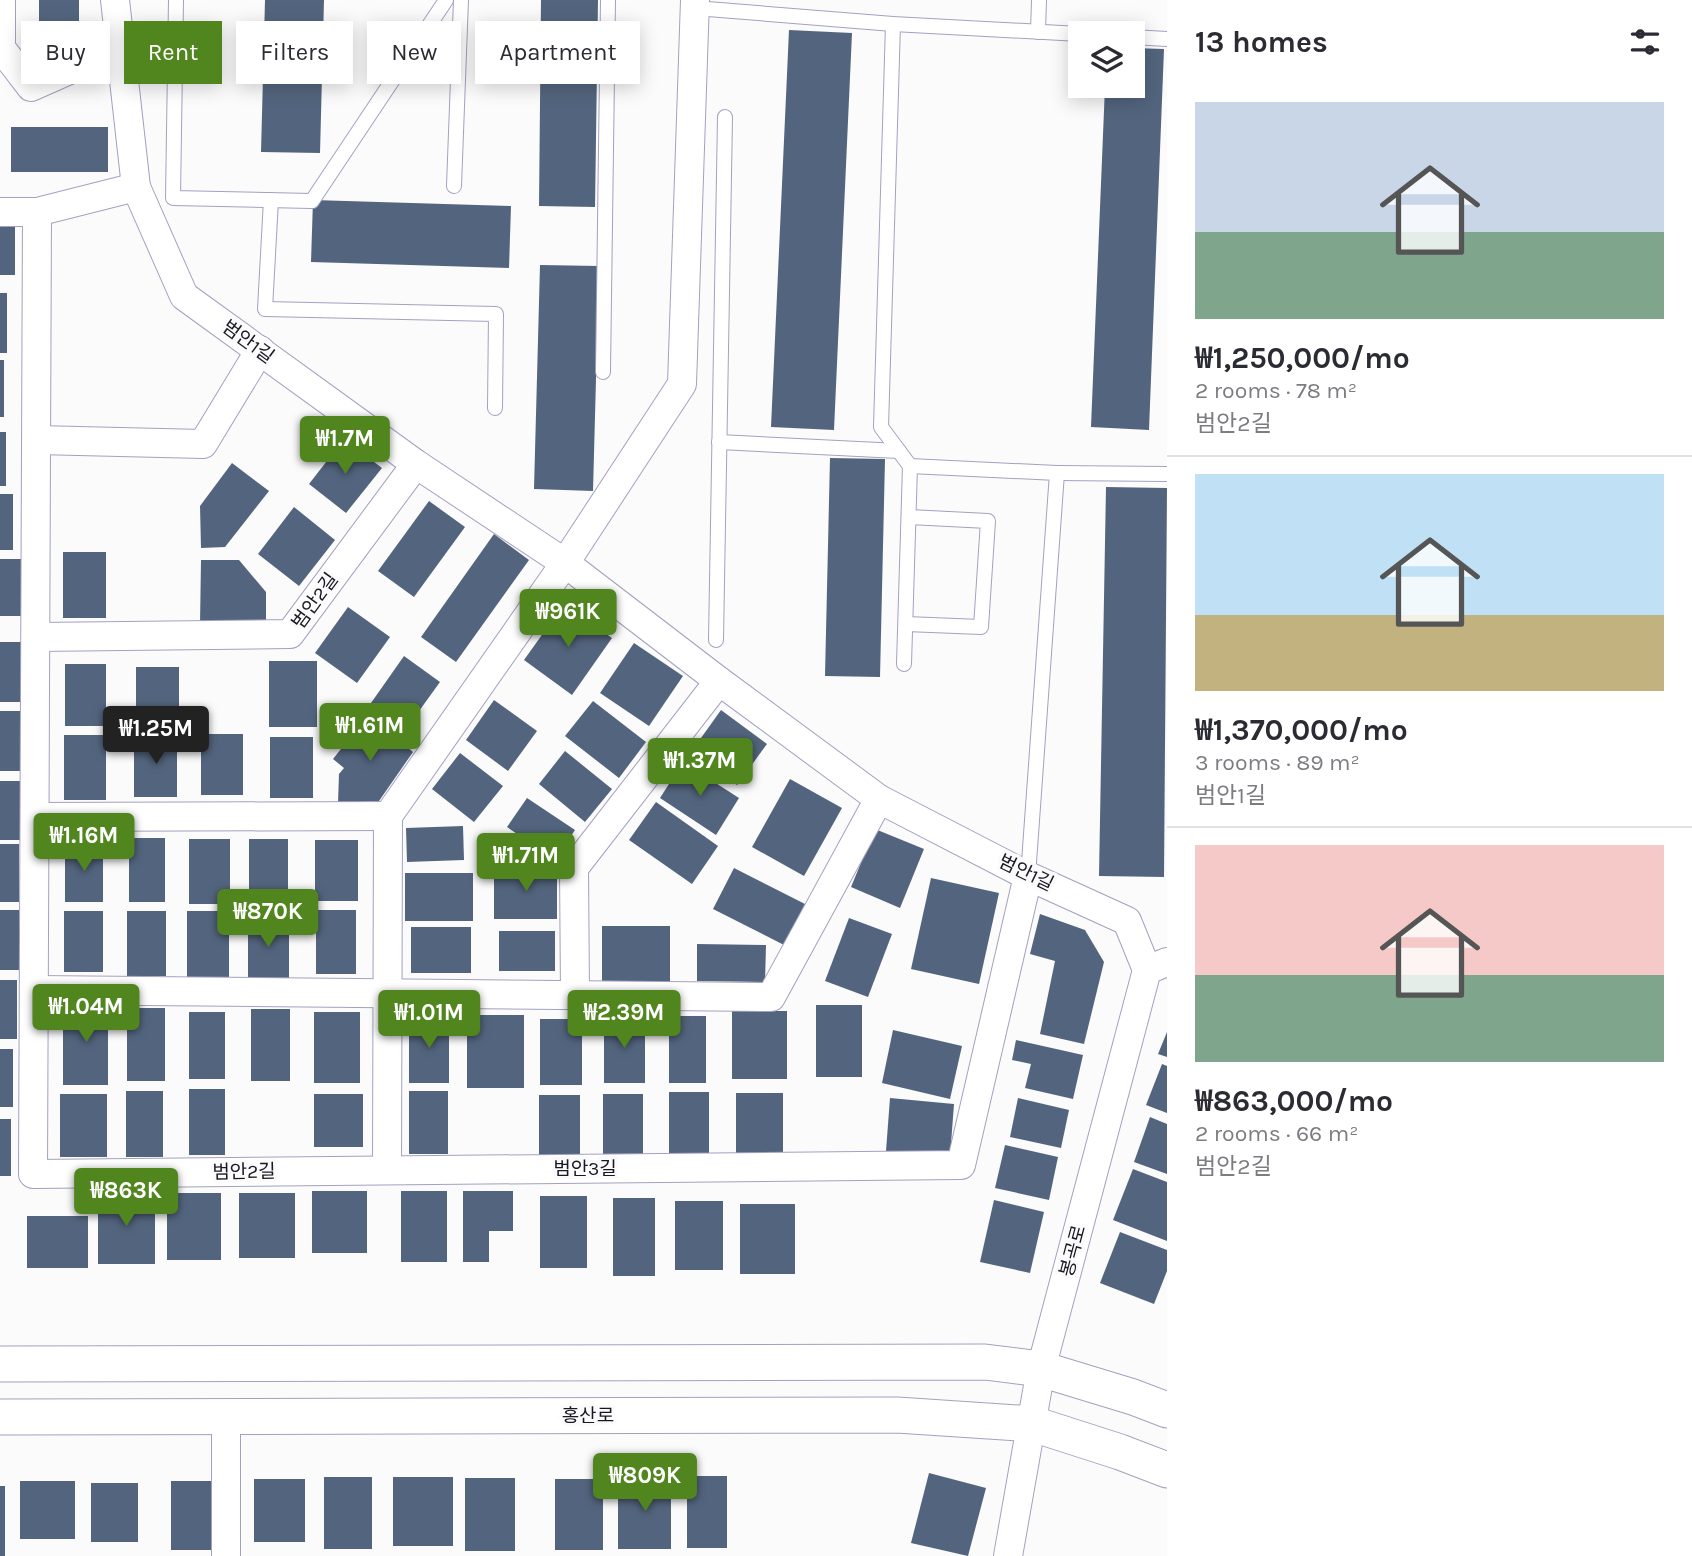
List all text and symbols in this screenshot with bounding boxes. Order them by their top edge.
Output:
chip: Buy [21,21,110,84]
chip: Rent [124,21,222,84]
chip: Filters [236,21,353,84]
chip: New [367,21,461,84]
chip: Apartment [475,21,640,84]
map controls [1068,21,1145,98]
button: layers [1068,21,1145,98]
icon: filters [1626,23,1664,61]
text: 13 homes [1195,24,1328,60]
icon: home [1367,147,1493,273]
street label: 범안1길 [218,316,278,368]
text: ₩1,250,000/mo [1195,340,1410,376]
text: 2 rooms · 78 m² [1195,377,1357,404]
text: 범안2길 [1195,410,1272,437]
pin: ₩1.7M [296,416,394,476]
text: ₩1.7M [316,425,374,452]
icon: home [1367,519,1493,645]
street label: 범안2길 [287,569,343,633]
pin: ₩961K [519,590,617,649]
text: ₩961K [536,598,600,625]
pin: ₩1.61M [313,704,427,763]
pin: ₩1.25M [99,706,213,766]
text: ₩1.61M [336,712,405,739]
text: ₩1,370,000/mo [1195,712,1408,748]
text: ₩1.25M [119,715,193,742]
pin: ₩1.37M [643,738,757,798]
text: ₩1.37M [664,747,736,774]
text: 3 rooms · 89 m² [1195,749,1360,776]
text: 범안1길 [1195,782,1266,809]
pin: ₩1.16M [27,814,141,873]
text: ₩1.16M [50,822,119,849]
pin: ₩1.71M [469,834,583,893]
text: ₩1.71M [493,842,559,869]
street label: 범안1길 [995,850,1057,896]
pin: ₩870K [219,890,317,949]
icon: home [1367,890,1493,1016]
text: ₩870K [233,898,303,925]
pin: ₩1.04M [29,984,143,1044]
pin: ₩1.01M [372,990,486,1050]
pin: ₩2.39M [567,990,681,1050]
text: ₩1.04M [48,993,124,1020]
text: ₩1.01M [394,999,464,1026]
text: ₩2.39M [584,999,664,1026]
text: ₩863,000/mo [1195,1083,1393,1119]
text: 2 rooms · 66 m² [1195,1120,1358,1147]
text: 범안2길 [1195,1153,1272,1180]
street label: 범안3길 [553,1158,617,1180]
street label: 범안2길 [212,1160,276,1184]
pin: ₩863K [77,1168,175,1228]
text: ₩863K [90,1177,162,1204]
street label: 봉곡로 [1056,1223,1090,1279]
street label: 홍산로 [562,1405,614,1427]
pin: ₩809K [596,1454,694,1513]
text: ₩809K [609,1462,681,1489]

